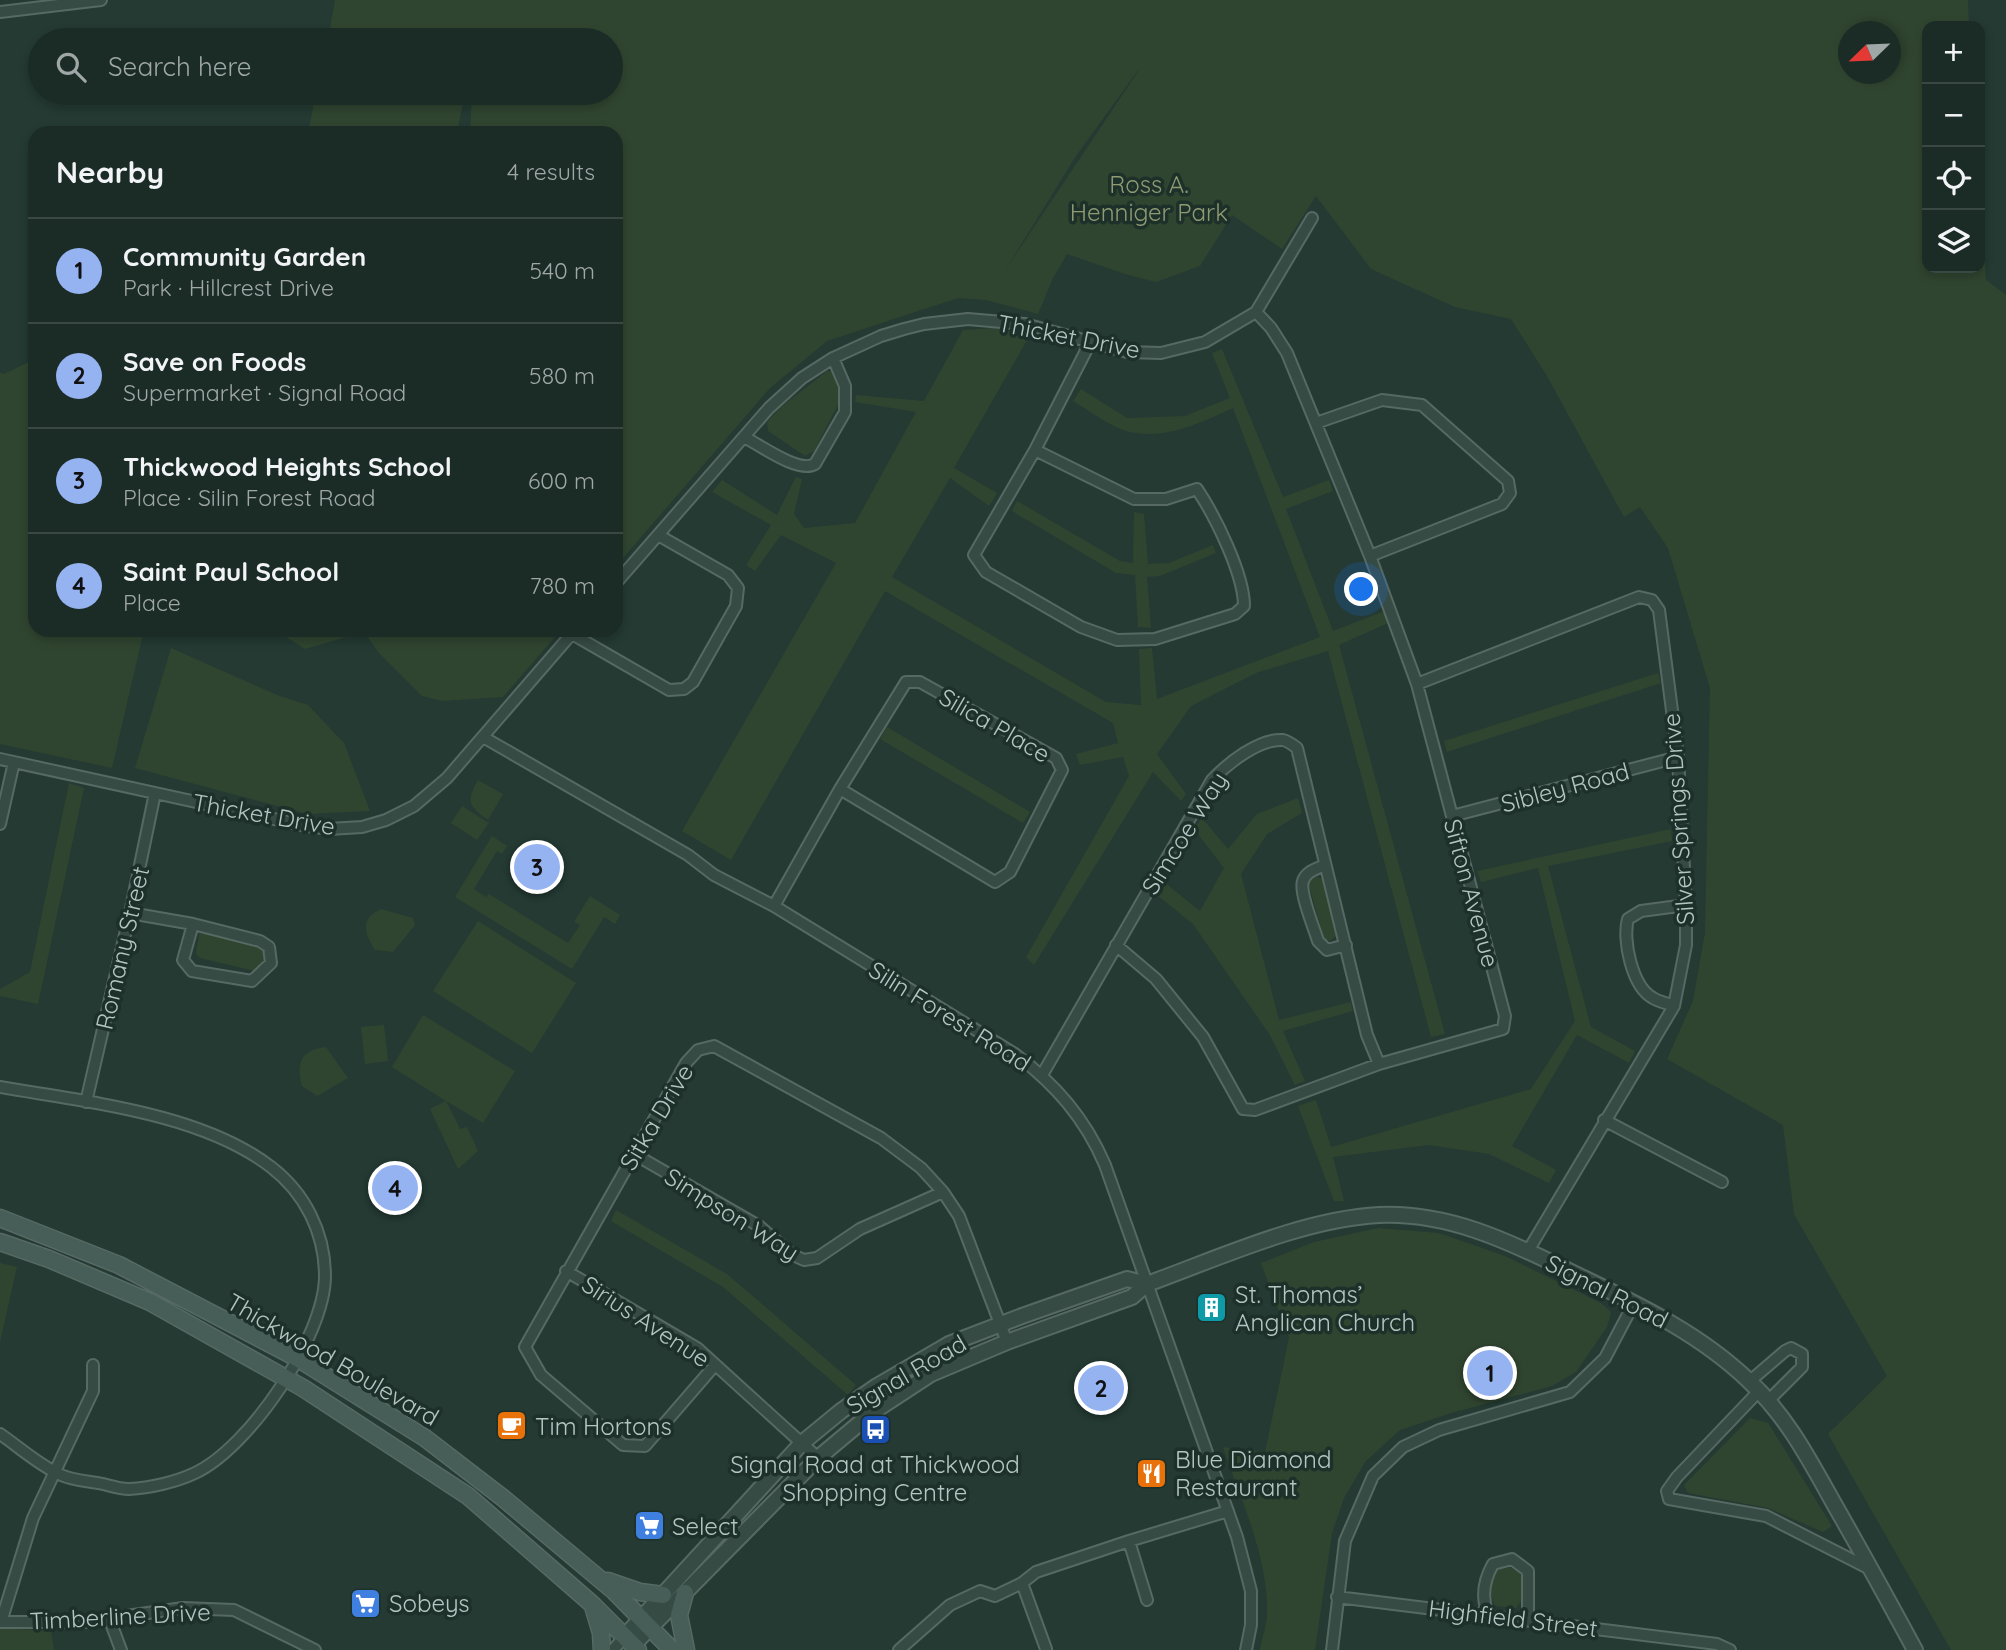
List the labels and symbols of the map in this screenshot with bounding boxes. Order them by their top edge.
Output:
north arrow [1838,21,1901,84]
park label: Ross A. Henniger Park [1070,169,1228,227]
street label: Thicket Drive [995,308,1143,364]
your location [1344,572,1378,606]
street label: Silica Place [934,681,1056,769]
street label: Silver Springs Drive [1656,712,1700,926]
street label: Sibley Road [1498,755,1632,819]
street label: Simcoe Way [1135,766,1233,900]
street label: Thicket Drive [190,787,338,841]
street label: Sifton Avenue [1438,816,1506,970]
pin: 3 [514,841,560,893]
street label: Romany Street [89,864,155,1032]
street label: Silin Forest Road [864,954,1036,1078]
street label: Sitka Drive [613,1059,699,1175]
street label: Simpson Way [659,1161,805,1267]
pin: 4 [372,1162,418,1214]
street label: Signal Road [1541,1247,1673,1335]
street label: Sirius Avenue [576,1269,716,1373]
place label: St. Thomas’ Anglican Church [1235,1279,1415,1337]
street label: Thickwood Boulevard [222,1286,444,1432]
building icon: St. Thomas’ Anglican Church [1195,1291,1229,1325]
street label: Signal Road [841,1328,971,1420]
pin: 1 [1467,1347,1513,1399]
pin: 2 [1078,1362,1124,1414]
cafe icon: Tim Hortons [495,1409,529,1443]
place label: Tim Hortons [535,1411,672,1441]
bus stop icon: Signal Road at Thickwood Shopping Centre [858,1413,892,1447]
place label: Blue Diamond Restaurant [1175,1444,1331,1502]
place label: Signal Road at Thickwood Shopping Centre [730,1449,1020,1507]
restaurant icon: Blue Diamond Restaurant [1135,1456,1169,1490]
supermarket icon: Select [632,1509,666,1543]
place label: Select [672,1511,738,1541]
supermarket icon: Sobeys [349,1586,383,1620]
place label: Sobeys [389,1588,470,1618]
street label: Highfield Street [1427,1593,1599,1643]
street label: Timberline Drive [29,1596,211,1636]

